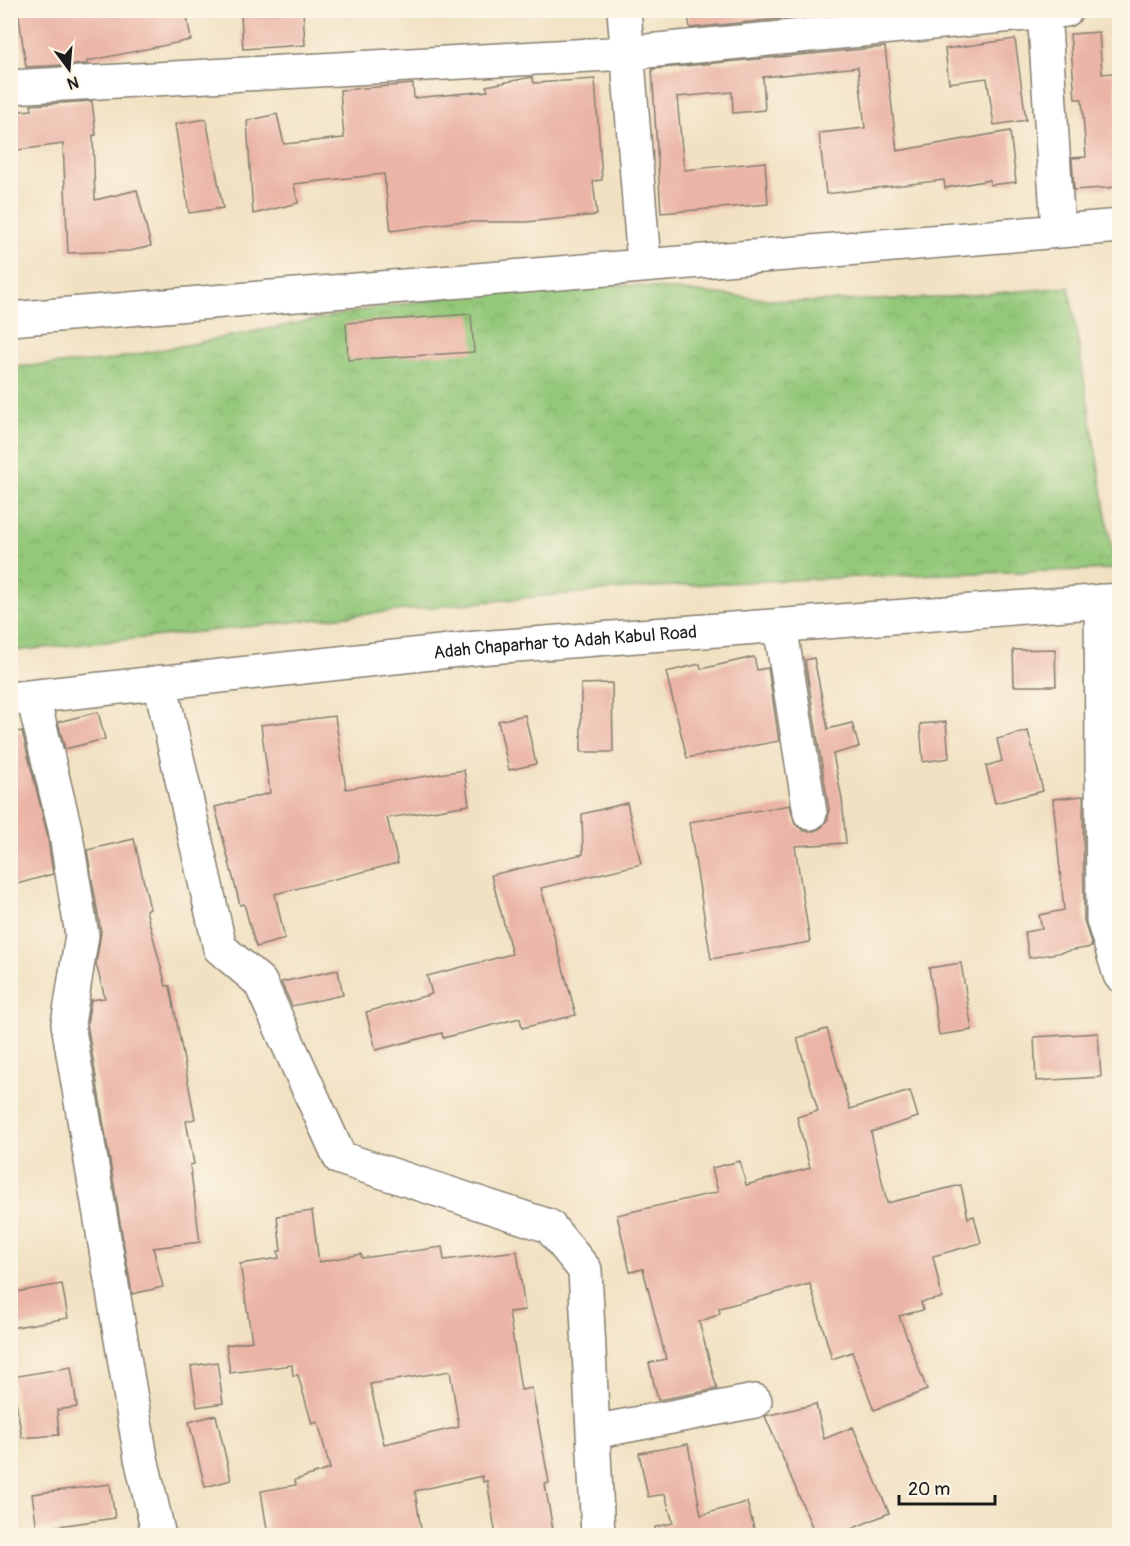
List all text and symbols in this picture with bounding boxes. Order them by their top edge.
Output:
north arrow [39,39,99,99]
text: N [65,71,81,94]
street label: Adah Chaparhar to Adah Kabul Road [432,620,698,664]
scale bar [899,1468,995,1506]
text: 20 m [908,1478,950,1501]

